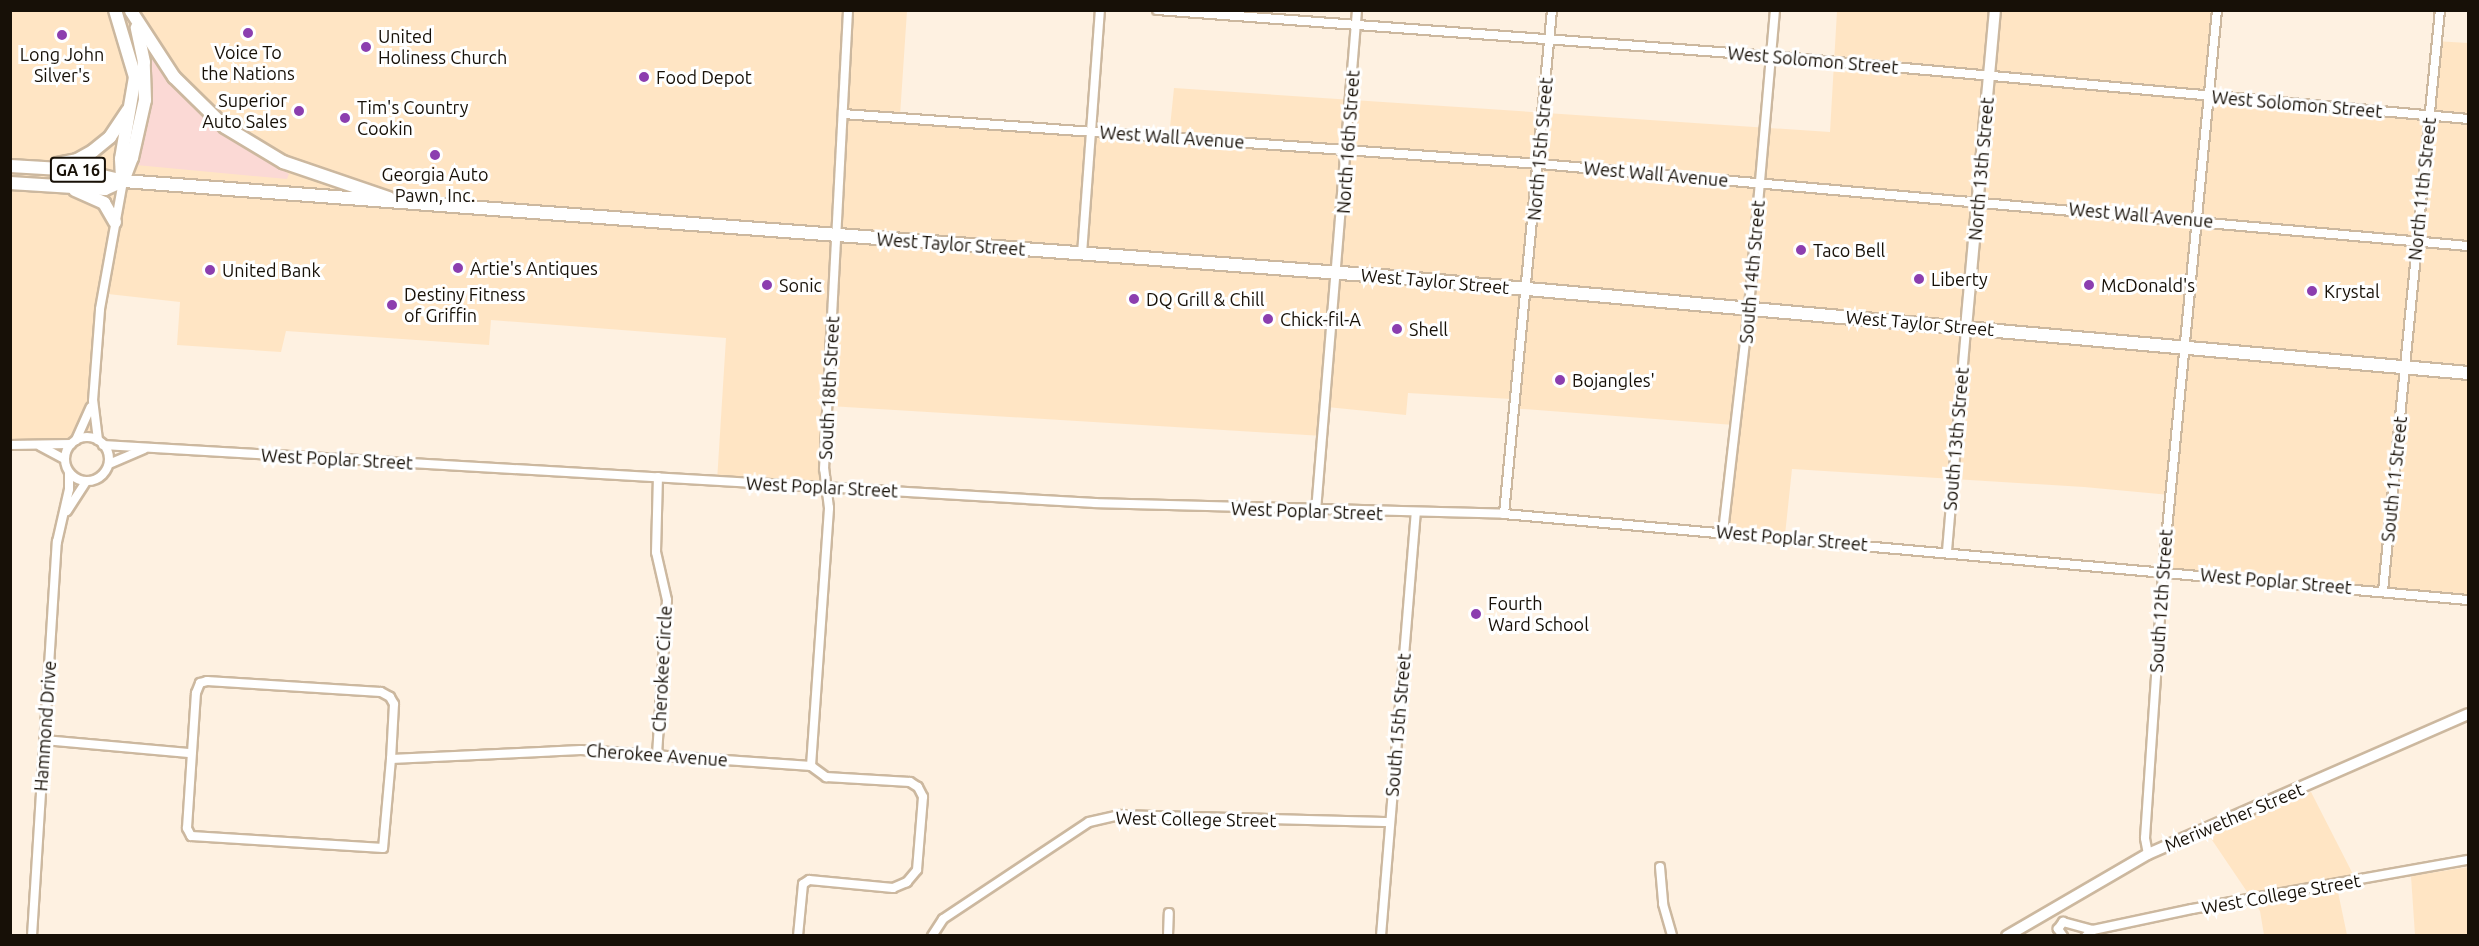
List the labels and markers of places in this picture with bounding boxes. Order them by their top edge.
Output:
marker: Voice To the Nations [241,26,255,40]
place label: United Holiness Church [378,26,507,68]
marker: Long John Silver's [55,28,69,42]
marker: United Holiness Church [359,40,373,54]
place label: Voice To the Nations [201,42,295,84]
place label: Long John Silver's [20,44,104,86]
place label: Food Depot [656,66,752,88]
marker: Food Depot [637,70,651,84]
place label: Superior Auto Sales [202,90,287,132]
place label: Tim's Country Cookin [357,97,468,140]
marker: Superior Auto Sales [292,104,306,118]
marker: Tim's Country Cookin [338,111,352,125]
marker: Georgia Auto Pawn, Inc. [428,148,442,162]
place label: Georgia Auto Pawn, Inc. [382,164,488,207]
place label: Taco Bell [1813,239,1885,261]
marker: Taco Bell [1794,243,1808,257]
place label: Artie's Antiques [470,257,598,279]
place label: United Bank [222,259,321,281]
marker: Artie's Antiques [451,261,465,275]
marker: United Bank [203,263,217,277]
place label: Liberty [1931,268,1988,290]
marker: Liberty [1912,272,1926,286]
place label: Sonic [779,274,822,296]
place label: McDonald's [2101,274,2195,296]
marker: Sonic [760,278,774,292]
marker: McDonald's [2082,278,2096,292]
place label: Krystal [2324,280,2380,302]
place label: Destiny Fitness of Griffin [404,284,526,326]
marker: Krystal [2305,284,2319,298]
place label: DQ Grill & Chill [1146,288,1264,310]
marker: DQ Grill & Chill [1127,292,1141,306]
marker: Destiny Fitness of Griffin [385,298,399,312]
place label: Chick-fil-A [1280,308,1361,330]
marker: Chick-fil-A [1261,312,1275,326]
place label: Shell [1409,318,1448,340]
marker: Shell [1390,322,1404,336]
place label: Bojangles' [1572,369,1655,391]
marker: Bojangles' [1553,373,1567,387]
place label: Fourth Ward School [1488,593,1589,636]
marker: Fourth Ward School [1469,607,1483,621]

